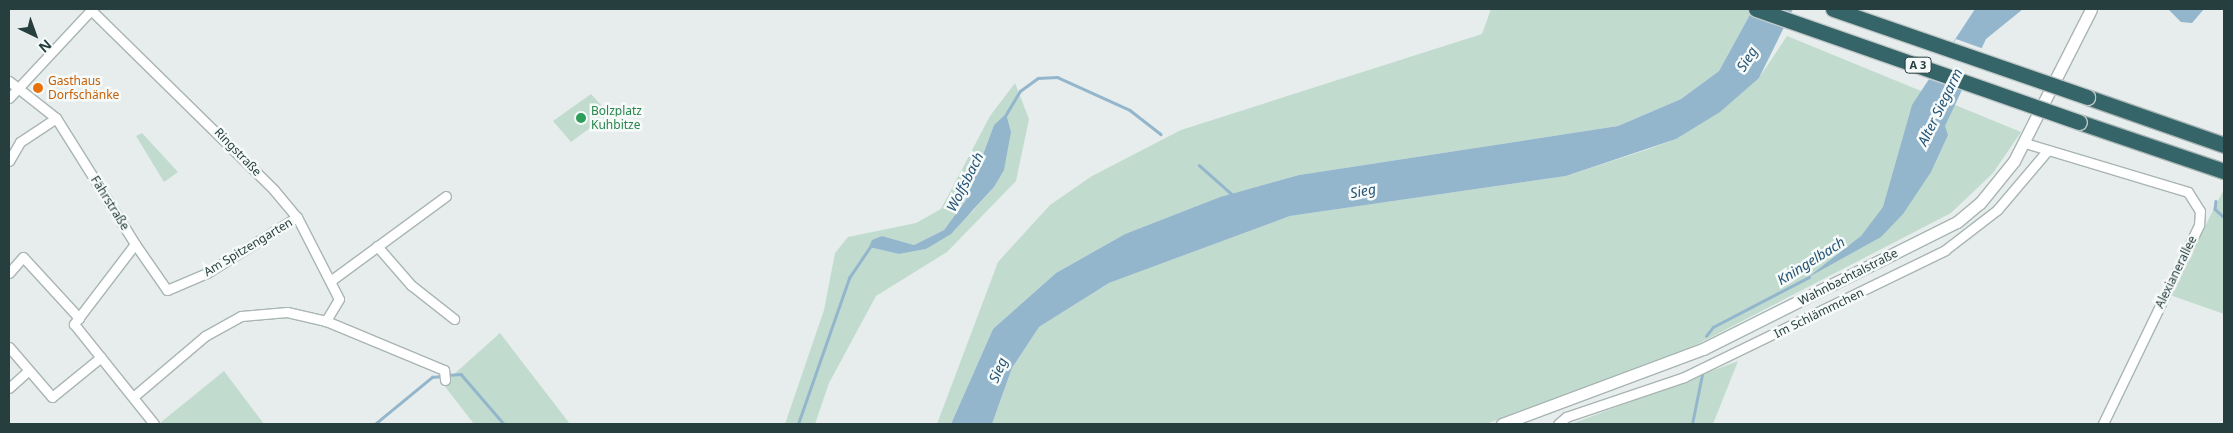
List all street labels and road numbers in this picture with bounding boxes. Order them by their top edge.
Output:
road number: A 3 [1904,56,1932,74]
street label: Ringstraße [212,125,264,179]
street label: Fährstraße [88,173,132,233]
street label: Am Spitzengarten [201,215,295,279]
street label: Alexianerallee [2152,233,2200,311]
street label: Wahnbachtalstraße [1796,246,1900,308]
street label: Im Schlämmchen [1772,285,1866,341]

